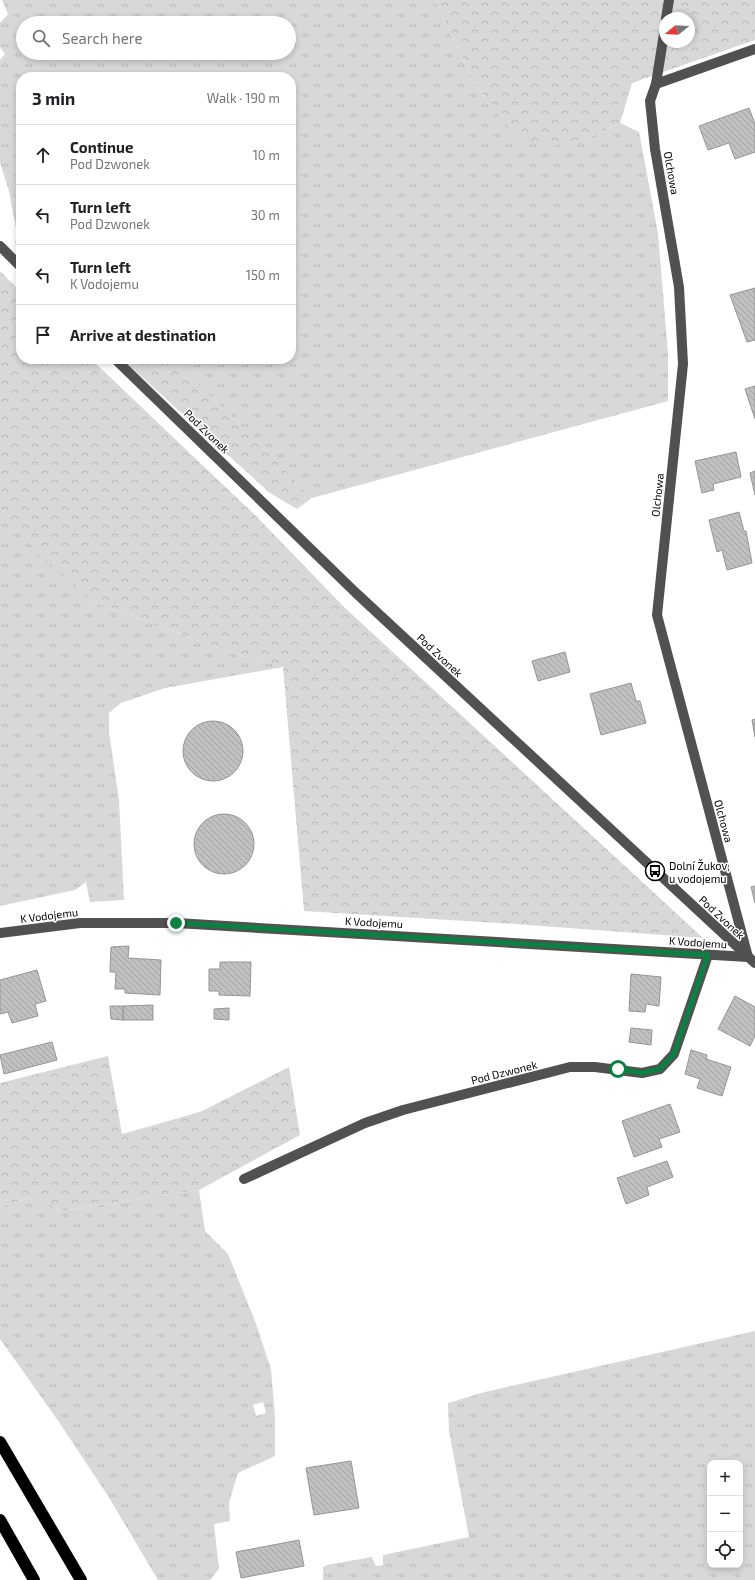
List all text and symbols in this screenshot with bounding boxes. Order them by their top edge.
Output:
north arrow [659,12,695,48]
search box [16,16,296,60]
icon: search [30,27,52,49]
text: Search here [62,29,143,47]
text: 3 min [32,88,75,108]
text: Walk · 190 m [207,90,280,106]
text: Continue [70,138,133,156]
icon: ahead [32,144,54,166]
text: 10 m [253,147,280,163]
street label: Olchowa [662,150,682,196]
text: Pod Dzwonek [70,156,150,172]
text: Turn left [70,198,131,216]
icon: left [32,204,54,226]
text: 30 m [251,207,280,223]
text: Pod Dzwonek [70,216,150,232]
text: Turn left [70,258,131,276]
icon: left [32,264,54,286]
text: 150 m [246,267,280,283]
text: K Vodojemu [70,276,139,292]
icon: arrive [32,324,54,346]
text: Arrive at destination [70,326,216,344]
street label: Pod Zvonek [182,406,232,456]
street label: Olchowa [648,473,666,517]
street label: Pod Zvonek [415,631,466,680]
street label: Olchowa [712,798,736,844]
place label: Dolní Žukov, u vodojemu [669,859,730,886]
bus stop icon: Dolní Žukov, u vodojemu [644,860,666,882]
street label: Pod Zvonek [697,893,748,942]
street label: K Vodojemu [19,905,79,926]
route end [167,914,185,932]
street label: K Vodojemu [345,914,403,931]
street label: K Vodojemu [668,933,727,952]
street label: Pod Dzwonek [470,1057,539,1086]
route start [609,1060,627,1078]
map controls [707,1460,743,1568]
button: + [707,1460,743,1496]
button: − [707,1496,743,1532]
button: locate [707,1532,743,1568]

